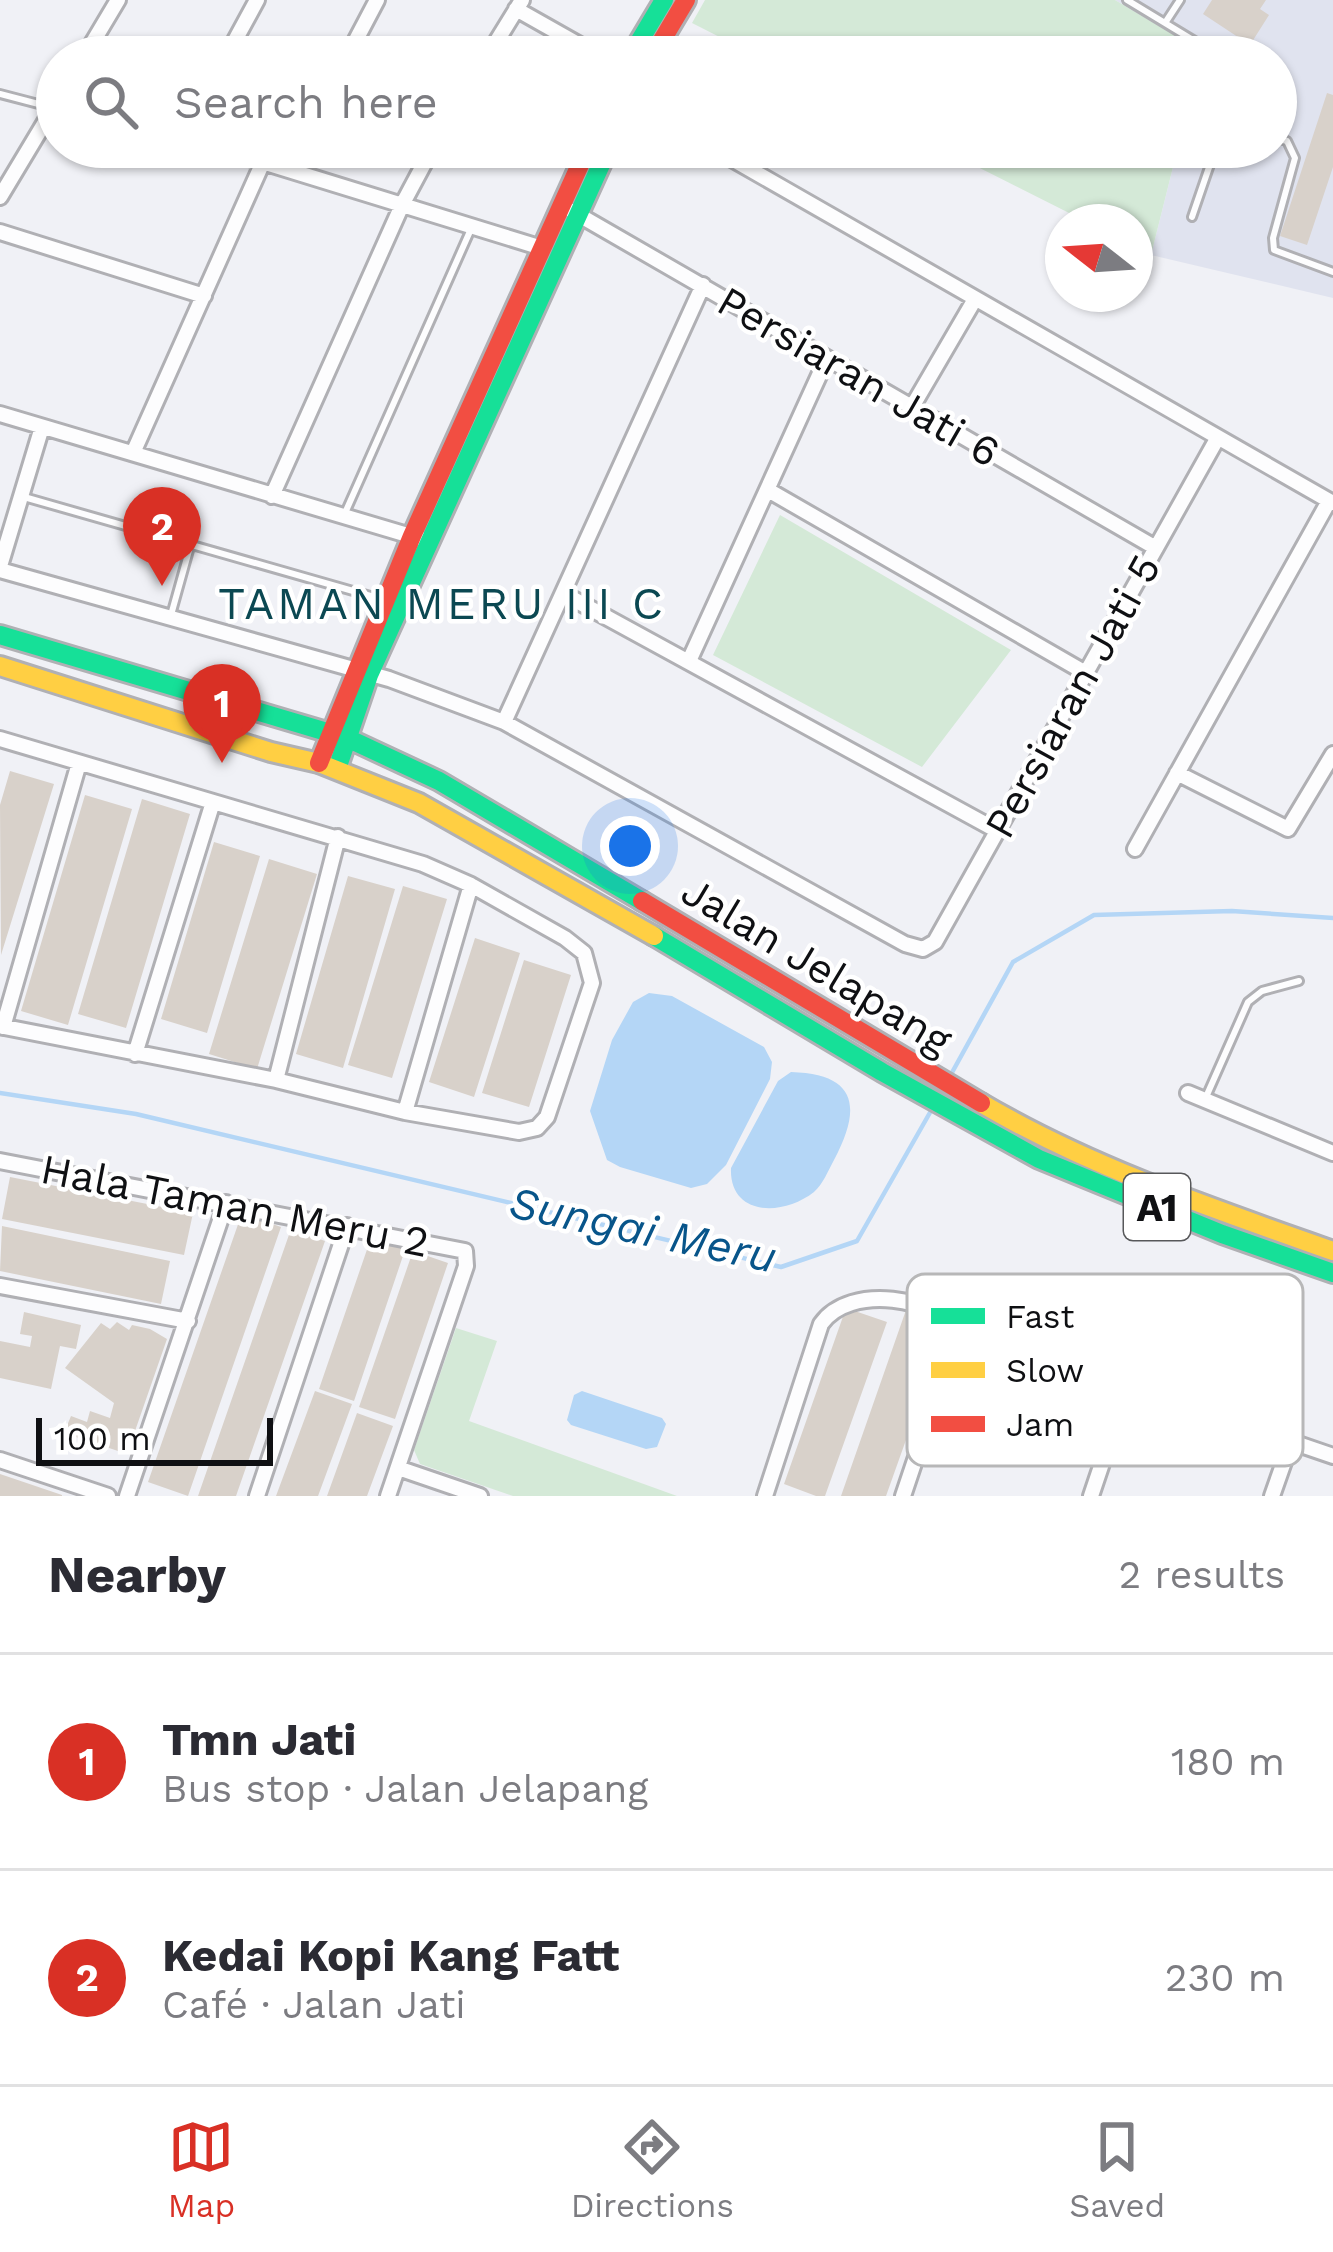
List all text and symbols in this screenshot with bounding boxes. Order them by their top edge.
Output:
search box [36,36,1297,168]
icon: search [78,69,144,135]
text: Search here [174,76,438,129]
north arrow [1045,204,1153,312]
street label: Persiaran Jati 6 [709,276,1008,477]
pin: 2 [123,487,201,586]
street label: Persiaran Jati 5 [974,546,1170,846]
district label: TAMAN MERU III C [218,577,666,630]
pin: 1 [183,664,261,763]
your location [600,816,660,876]
street label: Jalan Jelapang [673,866,961,1065]
street label: Hala Taman Meru 2 [37,1144,433,1267]
road number: A1 [1124,1174,1190,1240]
water label: Sungai Meru [504,1175,781,1284]
legend [907,1274,1303,1466]
text: Fast [1006,1297,1075,1336]
text: Slow [1006,1351,1084,1390]
text: Jam [1006,1405,1074,1444]
scale bar [36,1412,273,1465]
text: 100 m [54,1419,151,1458]
text: Nearby [48,1545,226,1604]
text: 2 results [1119,1552,1285,1597]
text: Tmn Jati [162,1713,356,1766]
text: 1 [79,1739,95,1784]
text: 180 m [1171,1739,1285,1784]
text: Bus stop · Jalan Jelapang [162,1766,648,1811]
text: Kedai Kopi Kang Fatt [162,1929,619,1982]
text: 2 [75,1955,99,2000]
text: 230 m [1165,1955,1285,2000]
text: Café · Jalan Jati [162,1982,466,2027]
tab: Map [168,2114,235,2225]
tab: Directions [571,2114,734,2225]
tab: Saved [1069,2114,1165,2225]

